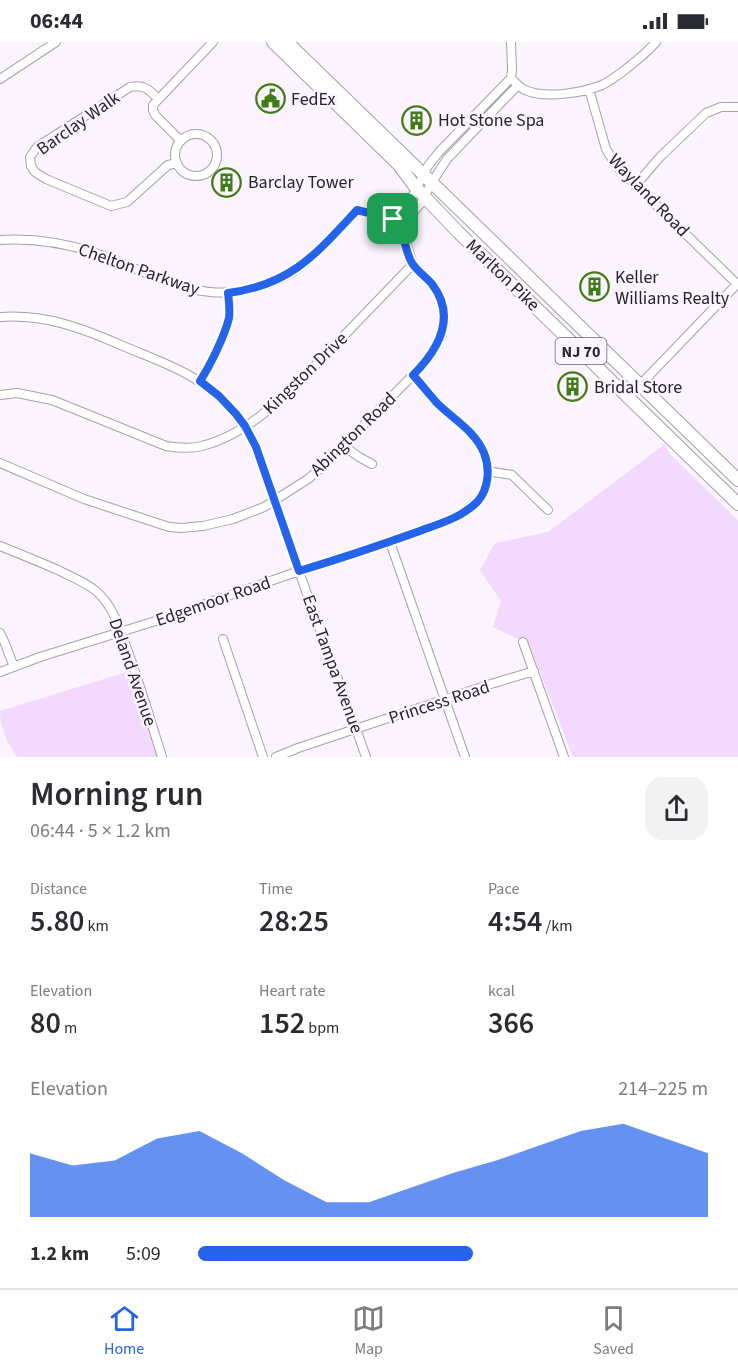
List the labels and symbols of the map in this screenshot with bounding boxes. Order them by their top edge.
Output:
public building icon: FedEx [254,83,286,115]
street label: Barclay Walk [32,86,125,161]
place label: FedEx [291,87,336,112]
building icon: Hot Stone Spa [401,104,433,136]
place label: Hot Stone Spa [438,108,544,133]
street label: Wayland Road [602,148,695,243]
building icon: Barclay Tower [211,166,243,198]
place label: Barclay Tower [248,170,355,195]
pin [367,193,418,244]
street label: Marlton Pike [460,234,545,317]
street label: Chelton Parkway [75,237,203,302]
place label: Keller Williams Realty [615,265,730,311]
building icon: Keller Williams Realty [578,271,610,303]
street label: Kingston Drive [257,326,353,420]
road number: NJ 70 [556,338,606,364]
building icon: Bridal Store [557,371,589,403]
place label: Bridal Store [594,375,682,400]
street label: Abington Road [305,387,402,482]
street label: Edgemoor Road [152,570,274,633]
street label: East Tampa Avenue [296,591,369,737]
street label: Deland Avenue [102,615,163,730]
street label: Princess Road [385,674,493,731]

